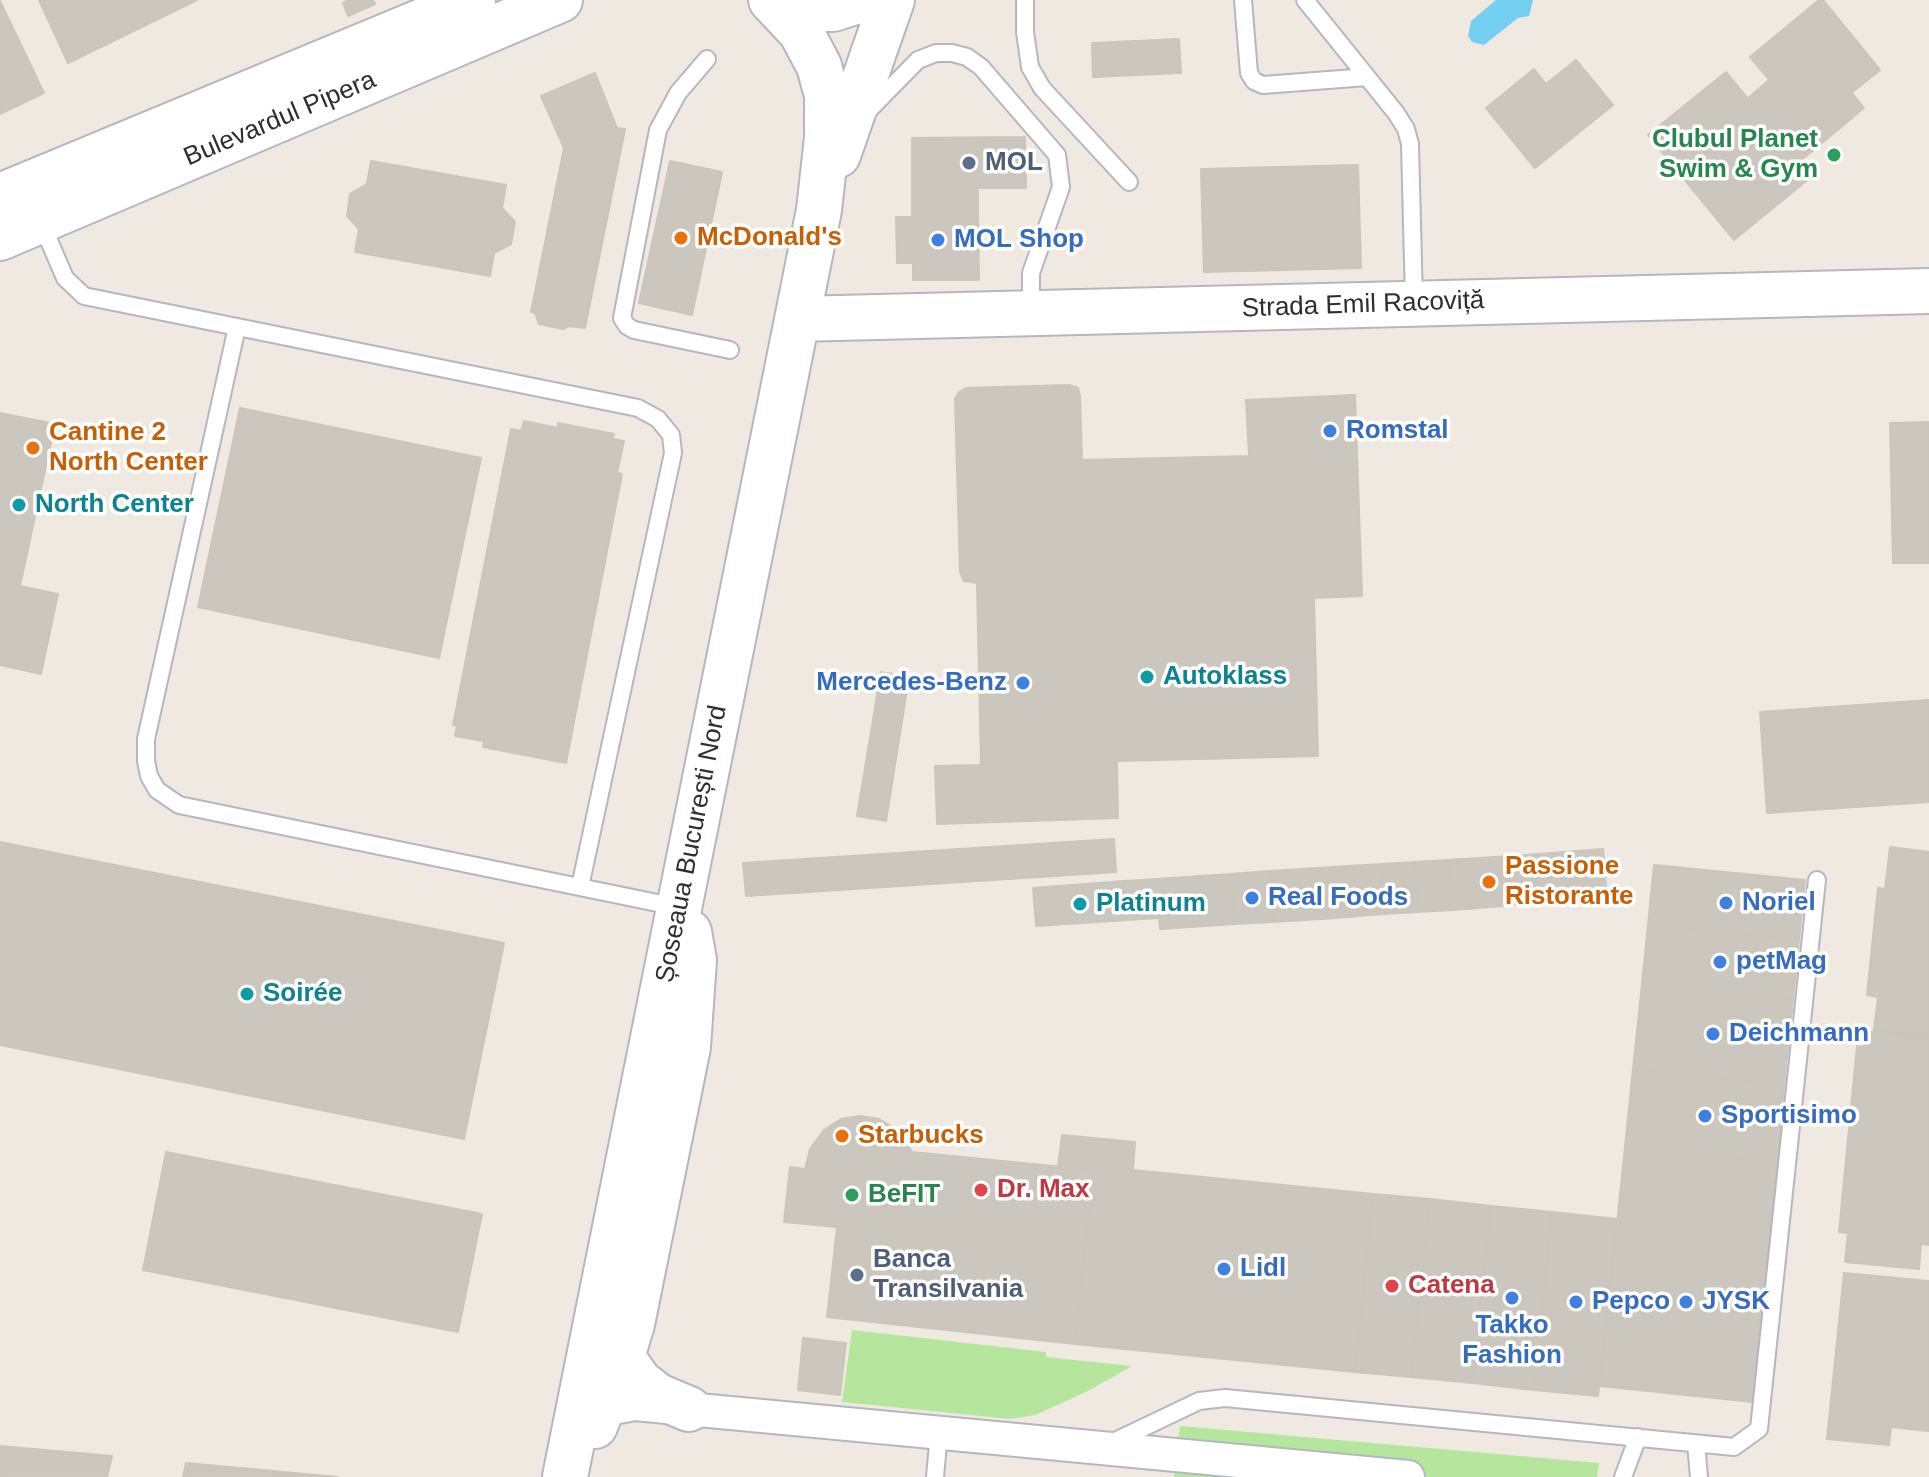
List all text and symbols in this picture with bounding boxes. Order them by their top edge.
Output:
street label: Bulevardul Pipera [179,65,381,173]
place label: Clubul Planet Swim & Gym [1652,124,1818,186]
marker: Clubul Planet Swim & Gym [1825,146,1843,164]
place label: MOL [985,147,1043,179]
marker: MOL [960,154,978,172]
place label: McDonald's [697,222,842,254]
place label: MOL Shop [954,224,1084,256]
marker: McDonald's [672,229,690,247]
marker: MOL Shop [929,231,947,249]
street label: Strada Emil Racoviță [1241,285,1485,325]
place label: Romstal [1346,415,1449,447]
place label: Cantine 2 North Center [49,417,208,478]
marker: Romstal [1321,422,1339,440]
marker: Cantine 2 North Center [24,439,42,457]
place label: North Center [35,489,194,521]
marker: North Center [10,496,28,514]
place label: Autoklass [1163,661,1287,693]
place label: Mercedes-Benz [816,667,1007,699]
marker: Autoklass [1138,668,1156,686]
marker: Mercedes-Benz [1014,674,1032,692]
street label: Șoseaua București Nord [650,703,734,985]
place label: Passione Ristorante [1505,851,1634,912]
marker: Passione Ristorante [1480,873,1498,891]
place label: Real Foods [1268,882,1408,914]
place label: Noriel [1742,887,1816,919]
place label: Platinum [1096,888,1206,920]
marker: Real Foods [1243,889,1261,907]
marker: Noriel [1717,894,1735,912]
marker: Platinum [1071,895,1089,913]
place label: petMag [1736,946,1827,978]
marker: petMag [1711,953,1729,971]
place label: Soirée [263,978,342,1010]
marker: Soirée [238,985,256,1003]
place label: Deichmann [1729,1018,1869,1050]
marker: Deichmann [1704,1025,1722,1043]
place label: Sportisimo [1721,1100,1857,1132]
marker: Sportisimo [1696,1107,1714,1125]
place label: Starbucks [858,1120,984,1152]
marker: Starbucks [833,1127,851,1145]
place label: Dr. Max [997,1174,1089,1206]
place label: BeFIT [868,1179,940,1211]
marker: Dr. Max [972,1181,990,1199]
marker: BeFIT [843,1186,861,1204]
place label: Banca Transilvania [873,1244,1023,1306]
place label: Lidl [1240,1253,1286,1285]
marker: Lidl [1215,1260,1233,1278]
marker: Banca Transilvania [848,1266,866,1284]
place label: Catena [1408,1270,1495,1302]
marker: Catena [1383,1277,1401,1295]
place label: Pepco [1592,1286,1670,1318]
place label: JYSK [1702,1286,1770,1318]
marker: Takko Fashion [1503,1289,1521,1307]
marker: Pepco [1567,1293,1585,1311]
marker: JYSK [1677,1293,1695,1311]
place label: Takko Fashion [1462,1310,1562,1372]

